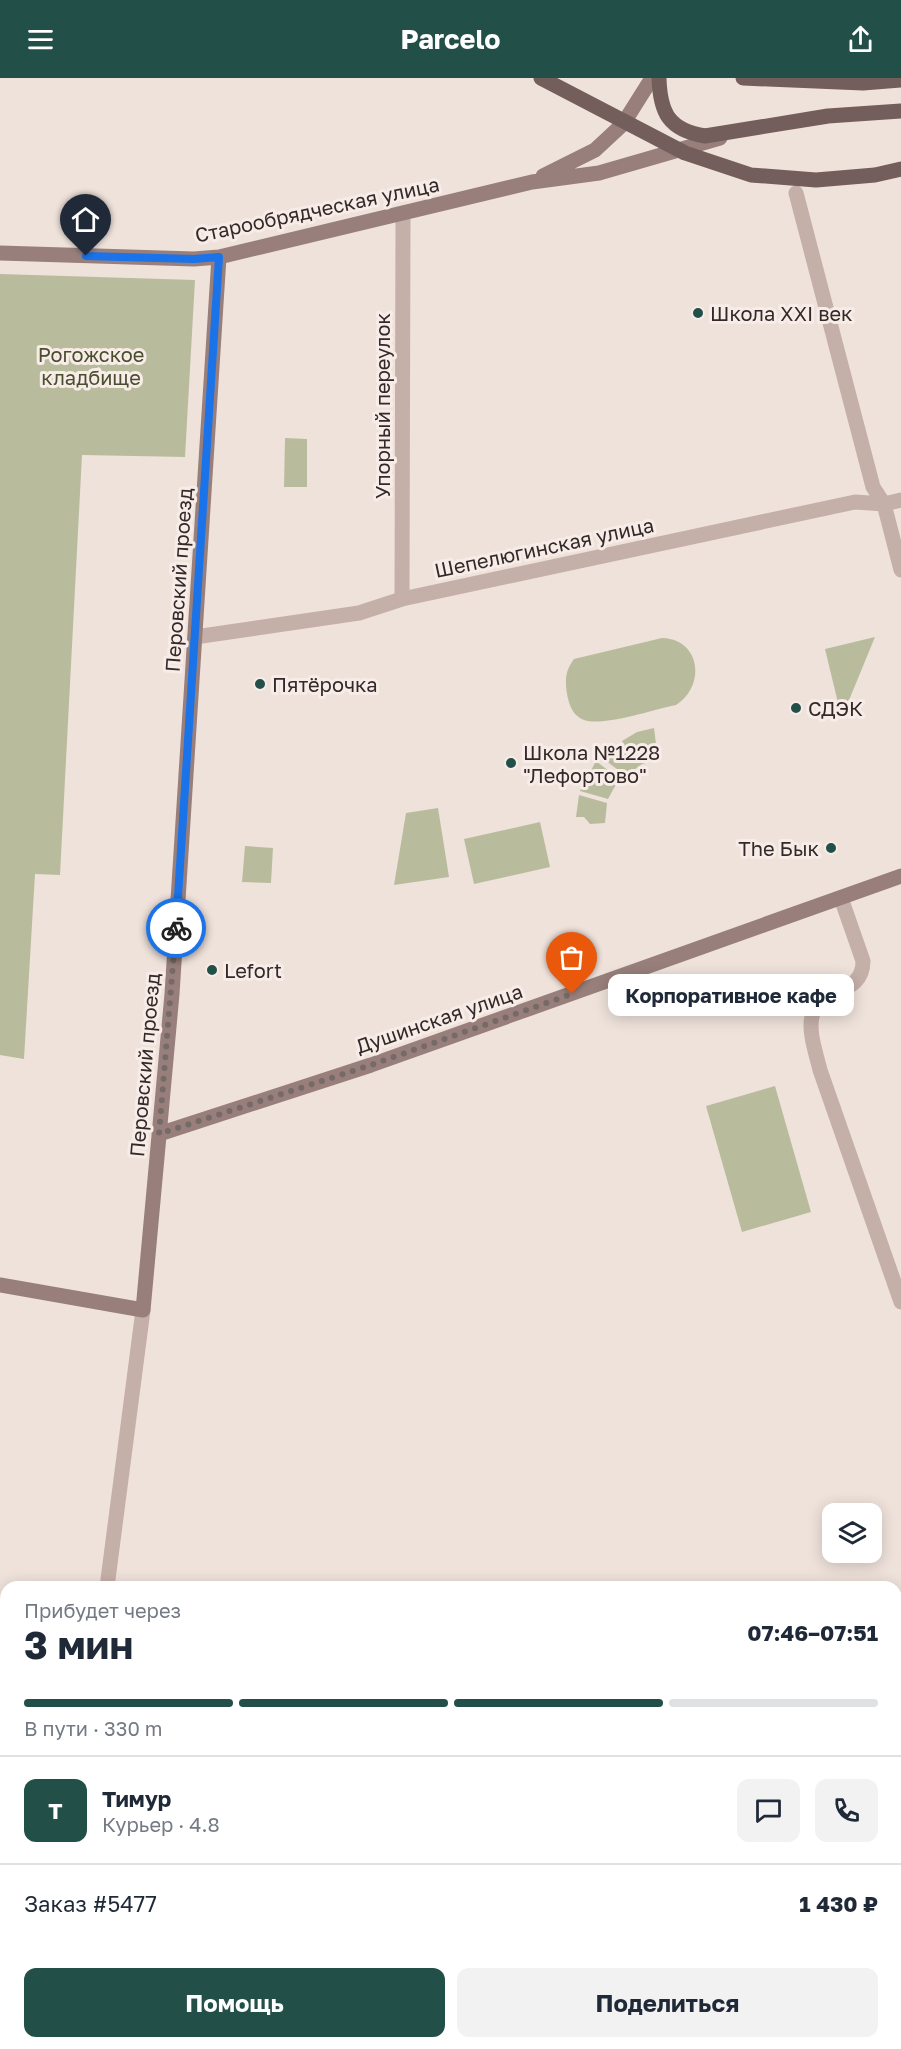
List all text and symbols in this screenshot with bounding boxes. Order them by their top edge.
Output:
icon: menu [24,23,57,56]
text: Parcelo [400,23,501,55]
icon: share [844,23,877,56]
street label: Старообрядческая улица [193,171,441,247]
pin [60,194,111,256]
icon: home [69,203,102,236]
place label: Школа XXI век [710,301,853,325]
marker: Школа XXI век [691,306,705,320]
street label: Упорный переулок [370,313,394,499]
park label: Рогожское кладбище [38,342,144,389]
street label: Перовский проезд [160,487,196,673]
street label: Шепелюгинская улица [432,512,656,582]
place label: Пятёрочка [272,672,378,696]
marker: Пятёрочка [253,677,267,691]
place label: СДЭК [808,696,863,720]
marker: СДЭК [789,701,803,715]
place label: Школа №1228 "Лефортово" [523,740,660,787]
marker: Школа №1228 "Лефортово" [504,756,518,770]
place label: The Бык [738,836,819,860]
marker: The Бык [824,841,838,855]
courier [146,898,206,958]
icon: bike [160,912,193,945]
pin [546,932,597,994]
icon: bag [555,941,588,974]
place label: Lefort [224,958,282,982]
marker: Lefort [205,963,219,977]
street label: Перовский проезд [124,972,164,1158]
callout: Корпоративное кафе [608,973,854,1015]
street label: Душинская улица [353,978,525,1058]
text: Корпоративное кафе [625,983,837,1007]
map controls [822,1503,882,1563]
button: layers [822,1503,882,1563]
text: Прибудет через [24,1598,181,1622]
text: 07:46–07:51 [747,1619,878,1646]
text: 3 мин [24,1621,133,1668]
text: В пути · 330 m [24,1716,163,1740]
button: chat [737,1779,800,1842]
button: phone [815,1779,878,1842]
text: Тимур [102,1785,171,1812]
text: Т [48,1797,63,1824]
text: Курьер · 4.8 [102,1812,220,1836]
text: Заказ #5477 [24,1890,157,1917]
text: 1 430 ₽ [799,1890,878,1917]
button: Помощь [24,1968,445,2037]
button: Поделиться [457,1968,878,2037]

